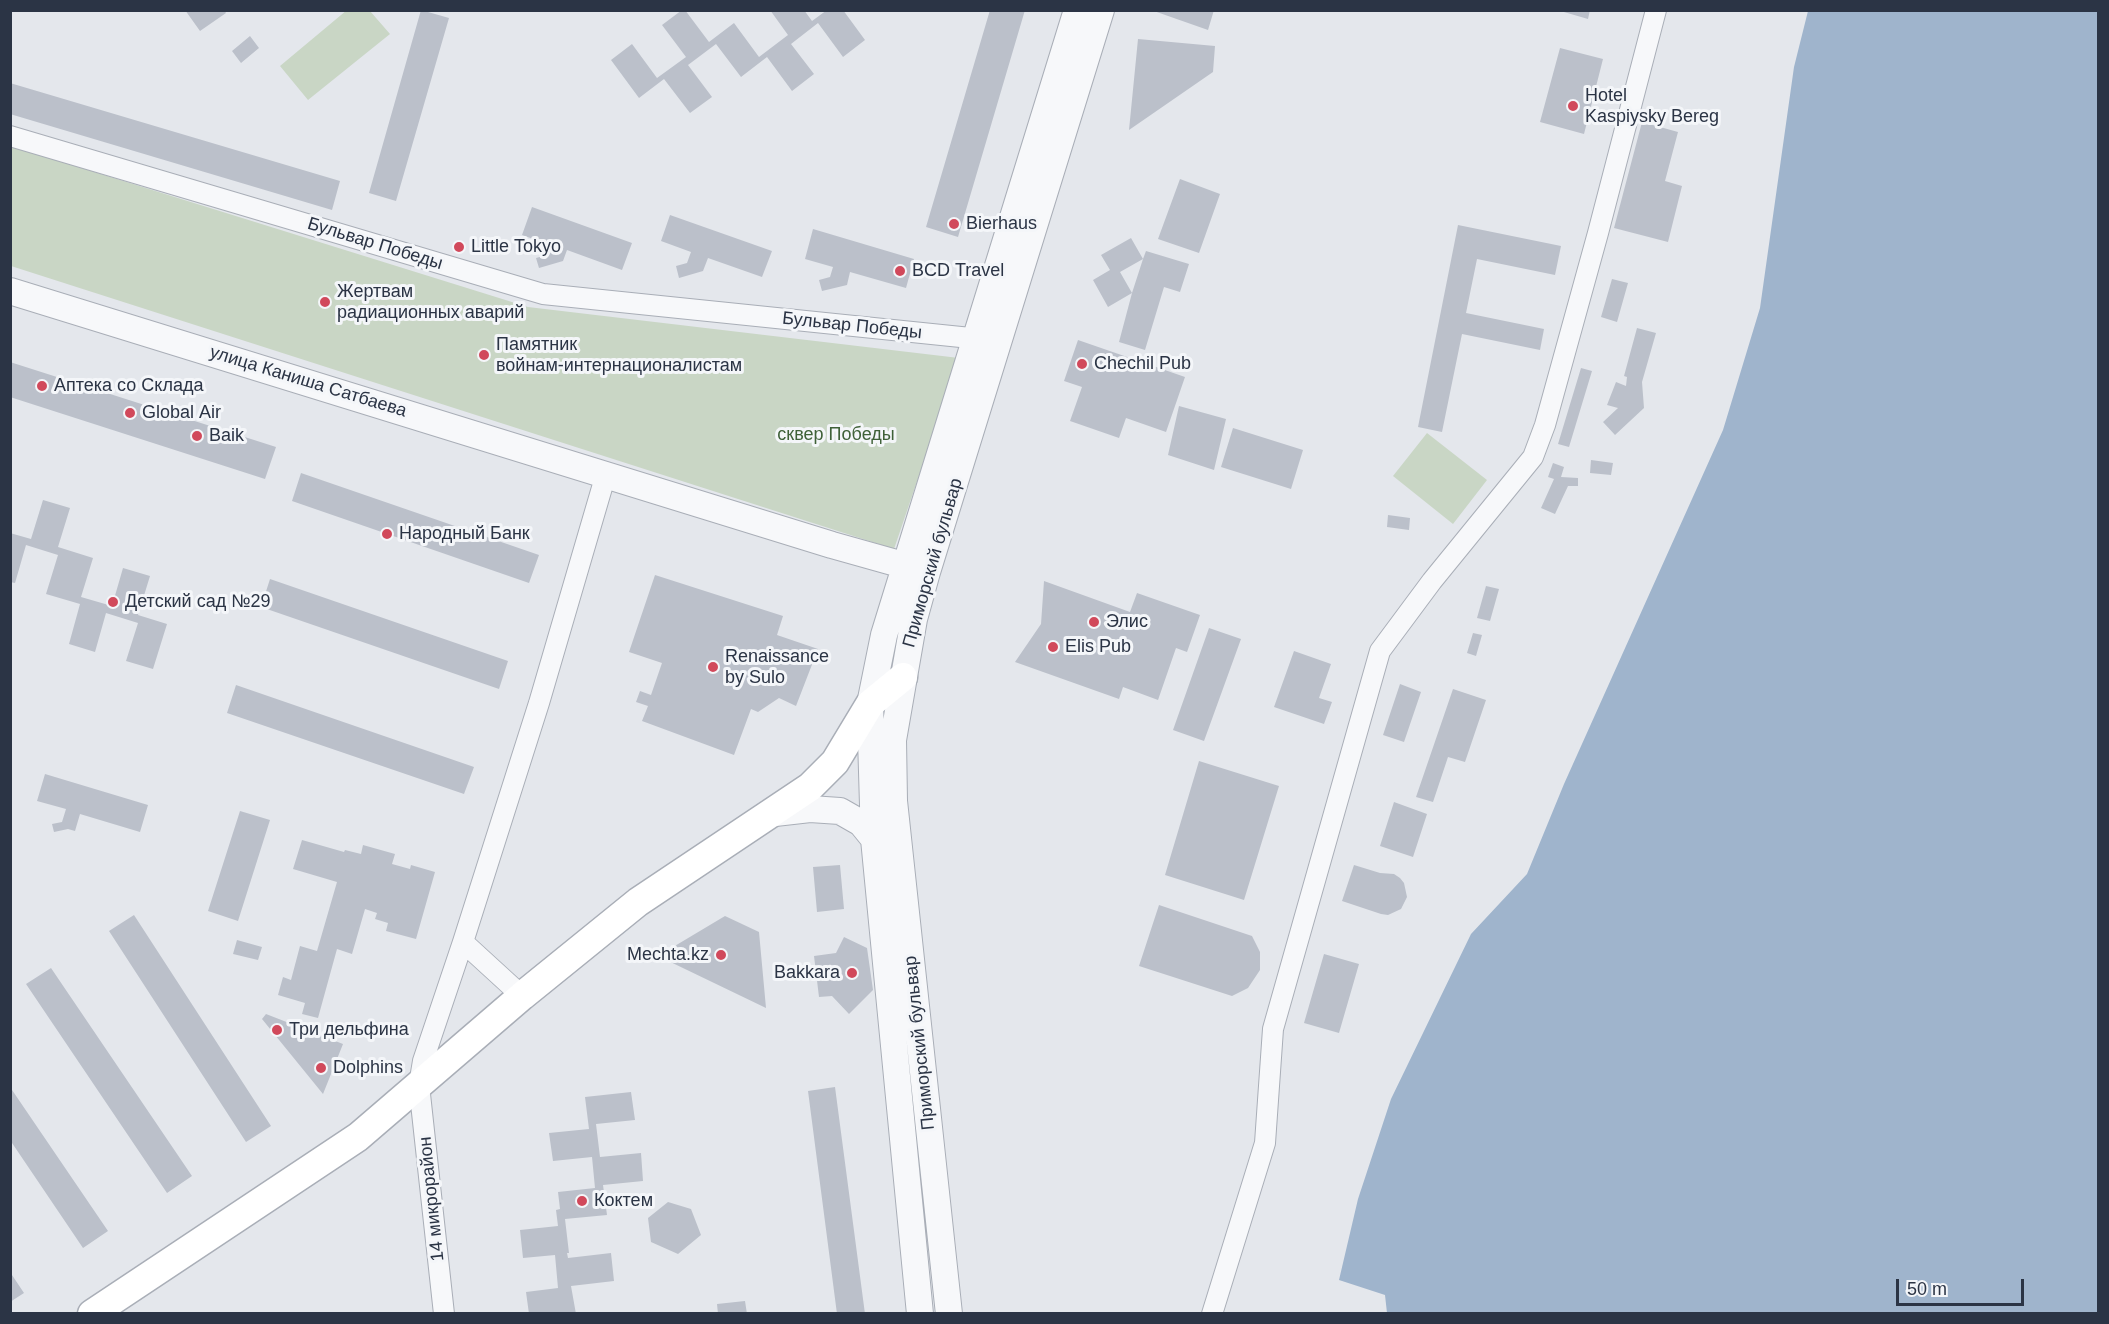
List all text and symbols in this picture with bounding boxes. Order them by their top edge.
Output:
place label: Hotel Kaspiysky Bereg [1585,85,1719,128]
marker: Hotel Kaspiysky Bereg [1566,99,1580,113]
street label: Бульвар Победы [305,213,445,275]
place label: Bierhaus [966,213,1037,235]
marker: Bierhaus [947,217,961,231]
place label: Little Tokyo [471,236,561,258]
marker: Little Tokyo [452,240,466,254]
place label: BCD Travel [912,260,1004,282]
marker: BCD Travel [893,264,907,278]
place label: Жертвам радиационных аварий [337,281,524,324]
marker: Жертвам радиационных аварий [318,295,332,309]
street label: Бульвар Победы [781,308,923,344]
place label: Памятник войнам-интернационалистам [496,334,742,376]
street label: улица Каниша Сатбаева [207,342,409,422]
marker: Памятник войнам-интернационалистам [477,348,491,362]
place label: Chechil Pub [1094,353,1191,375]
marker: Chechil Pub [1075,357,1089,371]
place label: Аптека со Склада [54,375,203,397]
marker: Аптека со Склада [35,379,49,393]
place label: Global Air [142,402,221,424]
marker: Global Air [123,406,137,420]
park label: сквер Победы [777,424,895,446]
place label: Baik [209,425,244,447]
marker: Baik [190,429,204,443]
street label: Приморский бульвар [898,476,968,650]
place label: Народный Банк [399,523,530,545]
marker: Народный Банк [380,527,394,541]
place label: Детский сад №29 [125,591,270,613]
marker: Детский сад №29 [106,595,120,609]
place label: Элис [1106,611,1148,633]
marker: Элис [1087,615,1101,629]
place label: Elis Pub [1065,636,1131,658]
marker: Elis Pub [1046,640,1060,654]
place label: Renaissance by Sulo [725,646,829,688]
marker: Renaissance by Sulo [706,660,720,674]
place label: Mechta.kz [627,944,709,966]
marker: Mechta.kz [714,948,728,962]
street label: Приморский бульвар [900,955,940,1131]
place label: Bakkara [774,962,840,984]
marker: Bakkara [845,966,859,980]
place label: Три дельфина [289,1019,409,1041]
marker: Три дельфина [270,1023,284,1037]
place label: Dolphins [333,1057,403,1079]
marker: Dolphins [314,1061,328,1075]
street label: 14 микрорайон [415,1136,449,1262]
place label: Коктем [594,1190,653,1212]
marker: Коктем [575,1194,589,1208]
scale bar [1899,1267,2026,1305]
text: 50 m [1907,1279,1947,1299]

